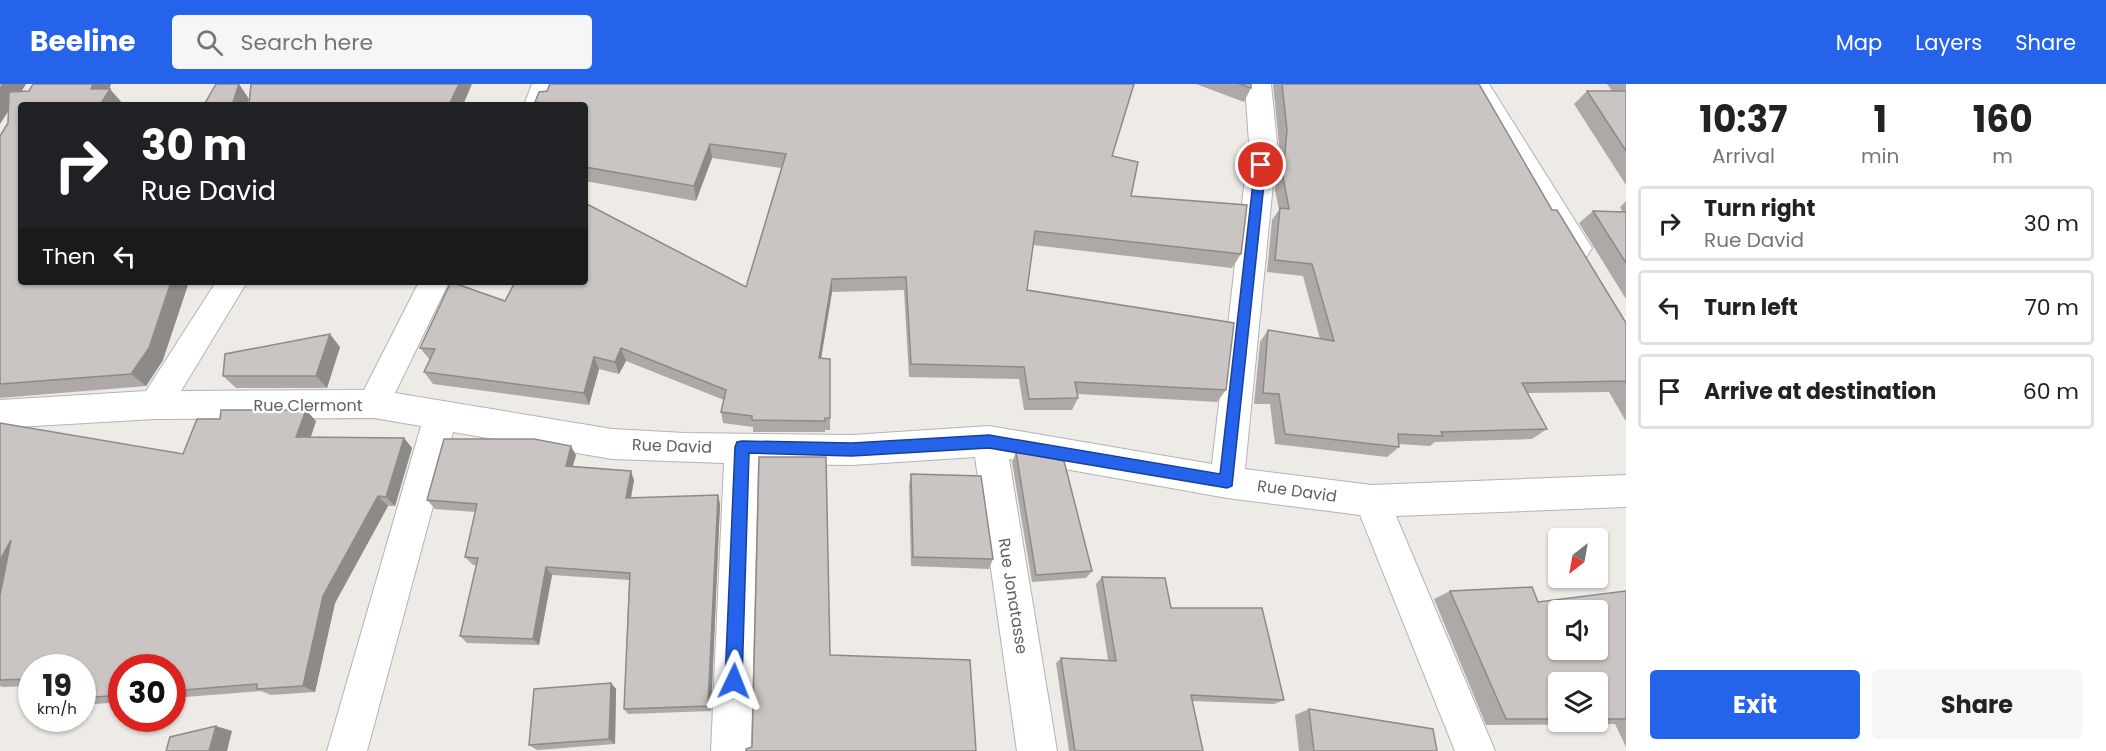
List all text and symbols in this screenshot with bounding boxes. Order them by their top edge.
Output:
search box [172,15,592,69]
text: Beeline [30,22,136,61]
icon: search [193,26,226,59]
text: Search here [241,27,373,58]
text: Map [1836,28,1882,57]
text: Layers [1915,28,1982,57]
text: Share [2015,28,2076,57]
text: 10:37 [1699,94,1788,145]
text: 1 [1873,94,1887,145]
text: 160 [1973,94,2033,145]
text: 30 m [141,116,247,175]
icon: right [42,126,120,204]
pin [1235,139,1286,190]
text: Arrival [1712,142,1775,170]
text: min [1861,142,1899,170]
text: m [1992,142,2013,170]
icon: arrive [1244,148,1277,181]
text: Rue David [141,172,276,209]
text: Turn right [1704,193,1815,224]
icon: right [1653,207,1686,240]
text: 30 m [2024,208,2079,239]
text: Rue David [1704,226,1804,254]
icon: left [108,240,141,273]
text: Then [42,241,96,272]
icon: left [1653,291,1686,324]
text: Turn left [1704,292,1798,323]
text: 70 m [2025,292,2079,323]
icon: arrive [1653,375,1686,408]
text: Arrive at destination [1704,376,1936,407]
text: 60 m [2023,376,2079,407]
street label: Rue Clermont [253,394,363,417]
street label: Rue David [632,433,712,459]
street label: Rue David [1256,474,1338,508]
north arrow [1548,528,1608,588]
map controls [1548,528,1608,732]
street label: Rue Jonatasse [992,536,1034,656]
button: sound [1548,600,1608,660]
position arrow [702,649,766,713]
speed limit sign: 30 [108,654,186,732]
text: 19 [42,664,72,707]
button: Exit [1650,670,1860,739]
button: Share [1872,670,2082,739]
button: layers [1548,672,1608,732]
text: km/h [37,698,77,719]

